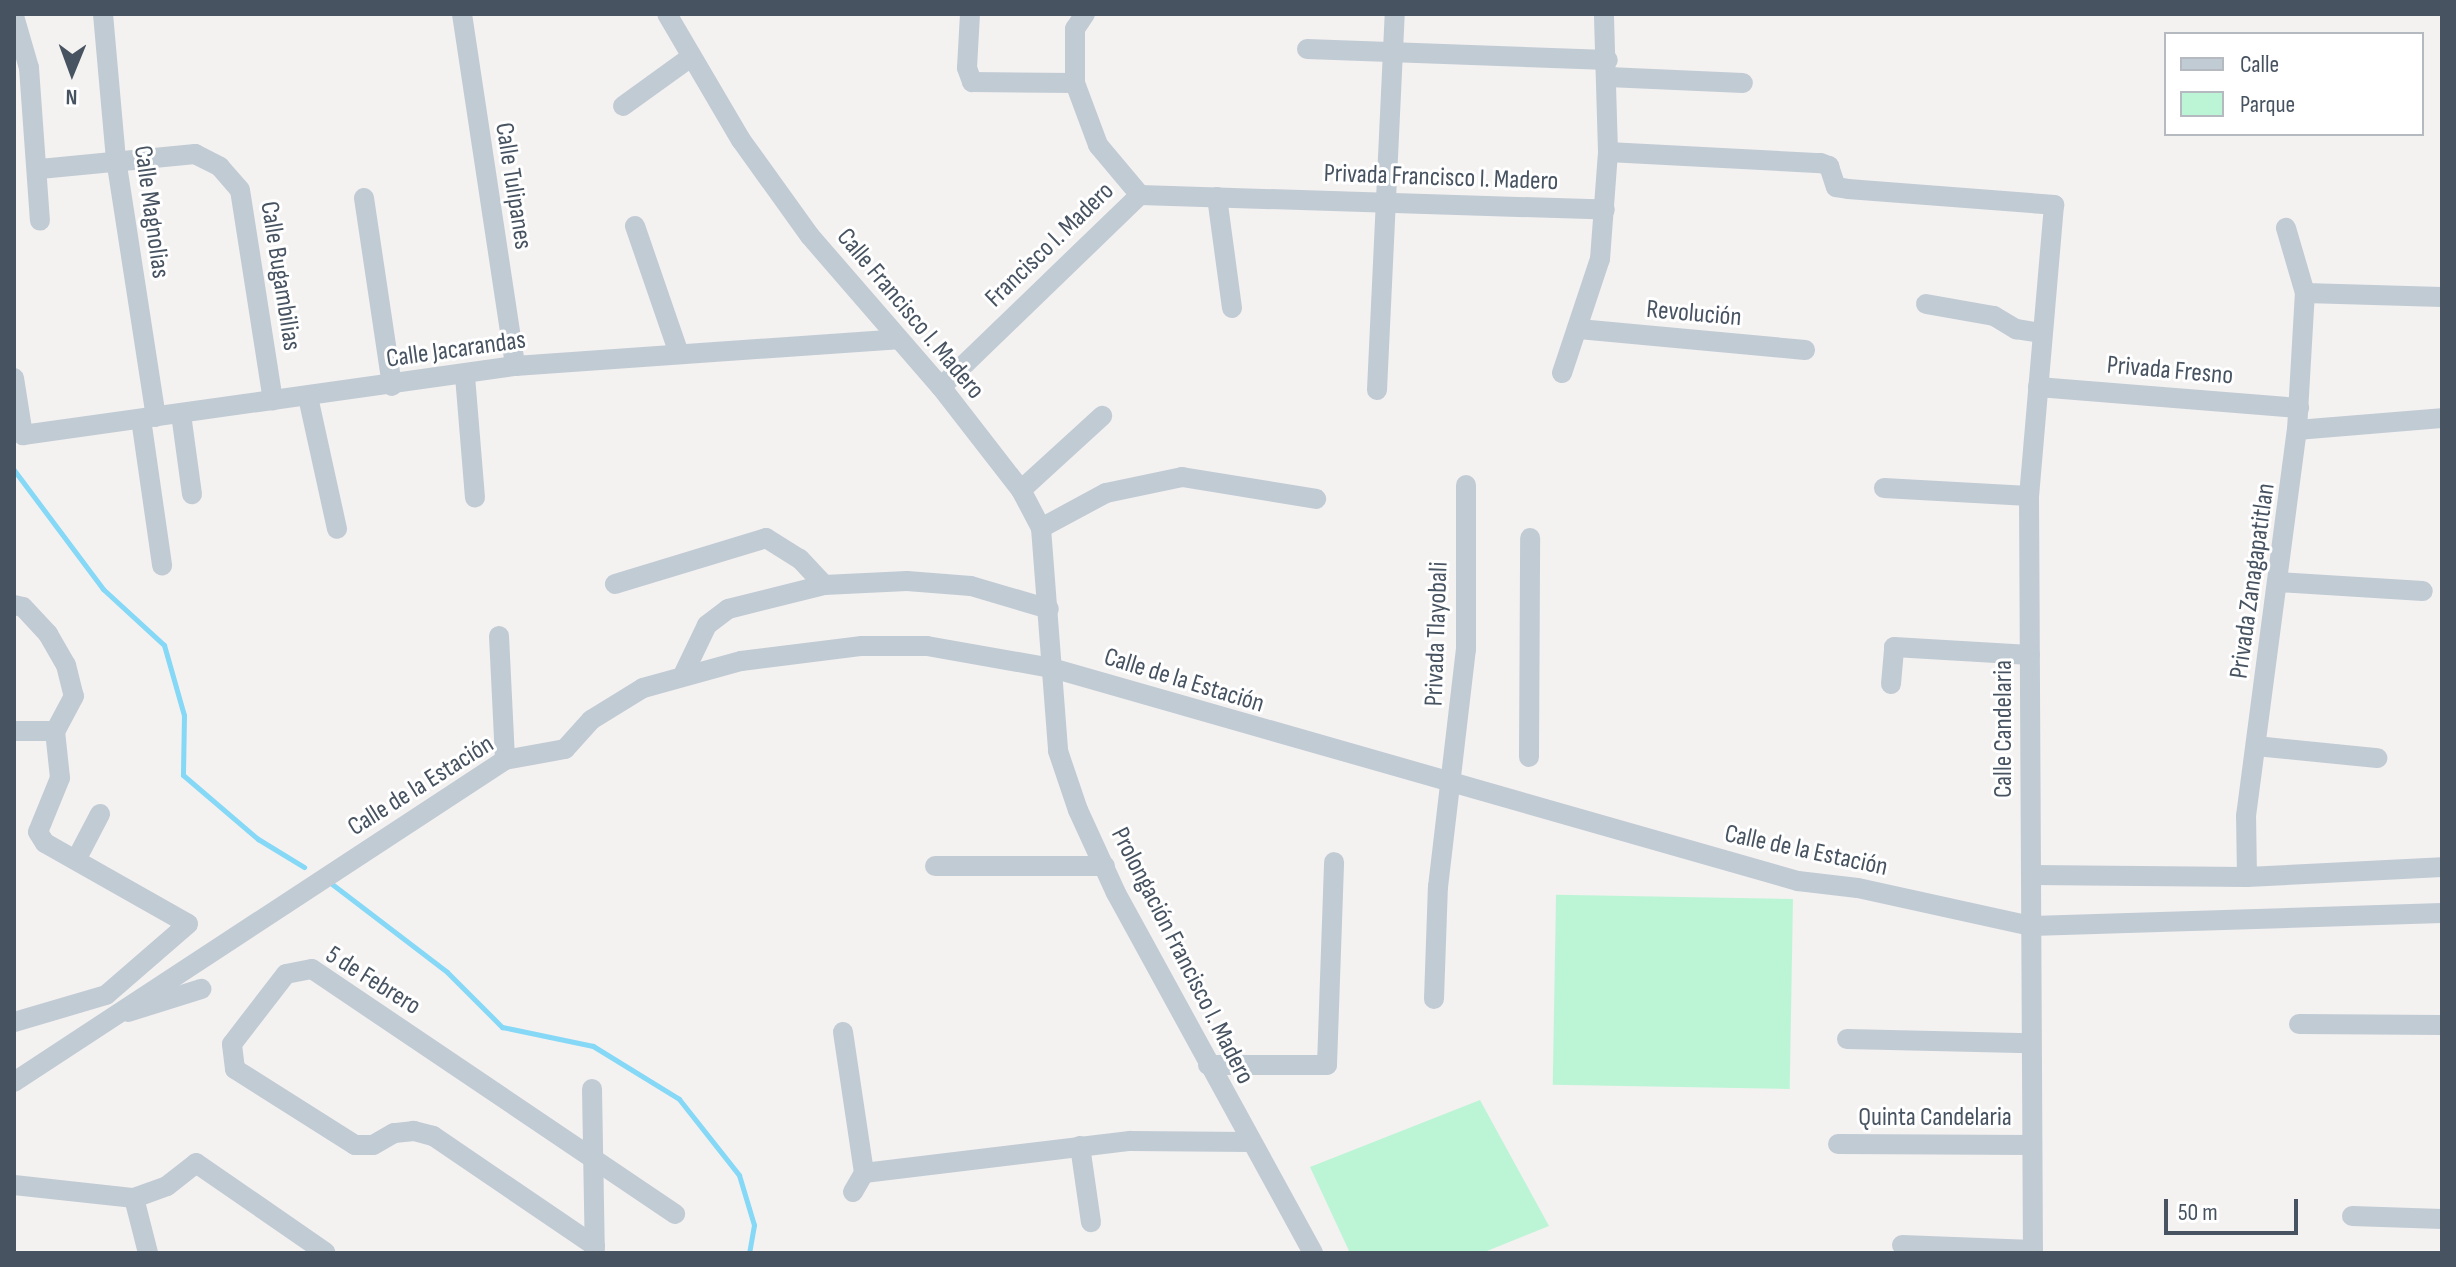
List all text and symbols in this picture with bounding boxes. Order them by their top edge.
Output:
north arrow [32,32,112,112]
legend [2164,32,2424,136]
text: Calle [2240,50,2279,79]
text: N [65,83,78,110]
text: Parque [2240,90,2295,119]
street label: Calle Tulipanes [488,120,538,252]
street label: Calle Magnolias [126,144,176,280]
street label: Privada Francisco I. Madero [1323,158,1559,198]
street label: Francisco I. Madero [979,176,1121,314]
street label: Calle Bugambilias [253,199,307,353]
street label: Calle Francisco I. Madero [830,222,990,406]
street label: Revolución [1645,294,1743,334]
street label: Calle Jacarandas [384,325,528,375]
street label: Privada Fresno [2106,350,2234,392]
street label: Privada Zanagapatitlan [2224,481,2282,681]
street label: Privada Tlayobali [1419,561,1455,707]
street label: Calle de la Estación [1100,642,1268,720]
street label: Calle Candelaria [1988,660,2020,798]
street label: Calle de la Estación [342,729,500,843]
street label: Calle de la Estación [1722,818,1890,884]
street label: Prolongación Francisco I. Madero [1104,823,1260,1089]
street label: 5 de Febrero [320,940,426,1022]
street label: Quinta Candelaria [1858,1102,2012,1134]
scale bar [2168,1183,2302,1233]
text: 50 m [2178,1198,2218,1227]

